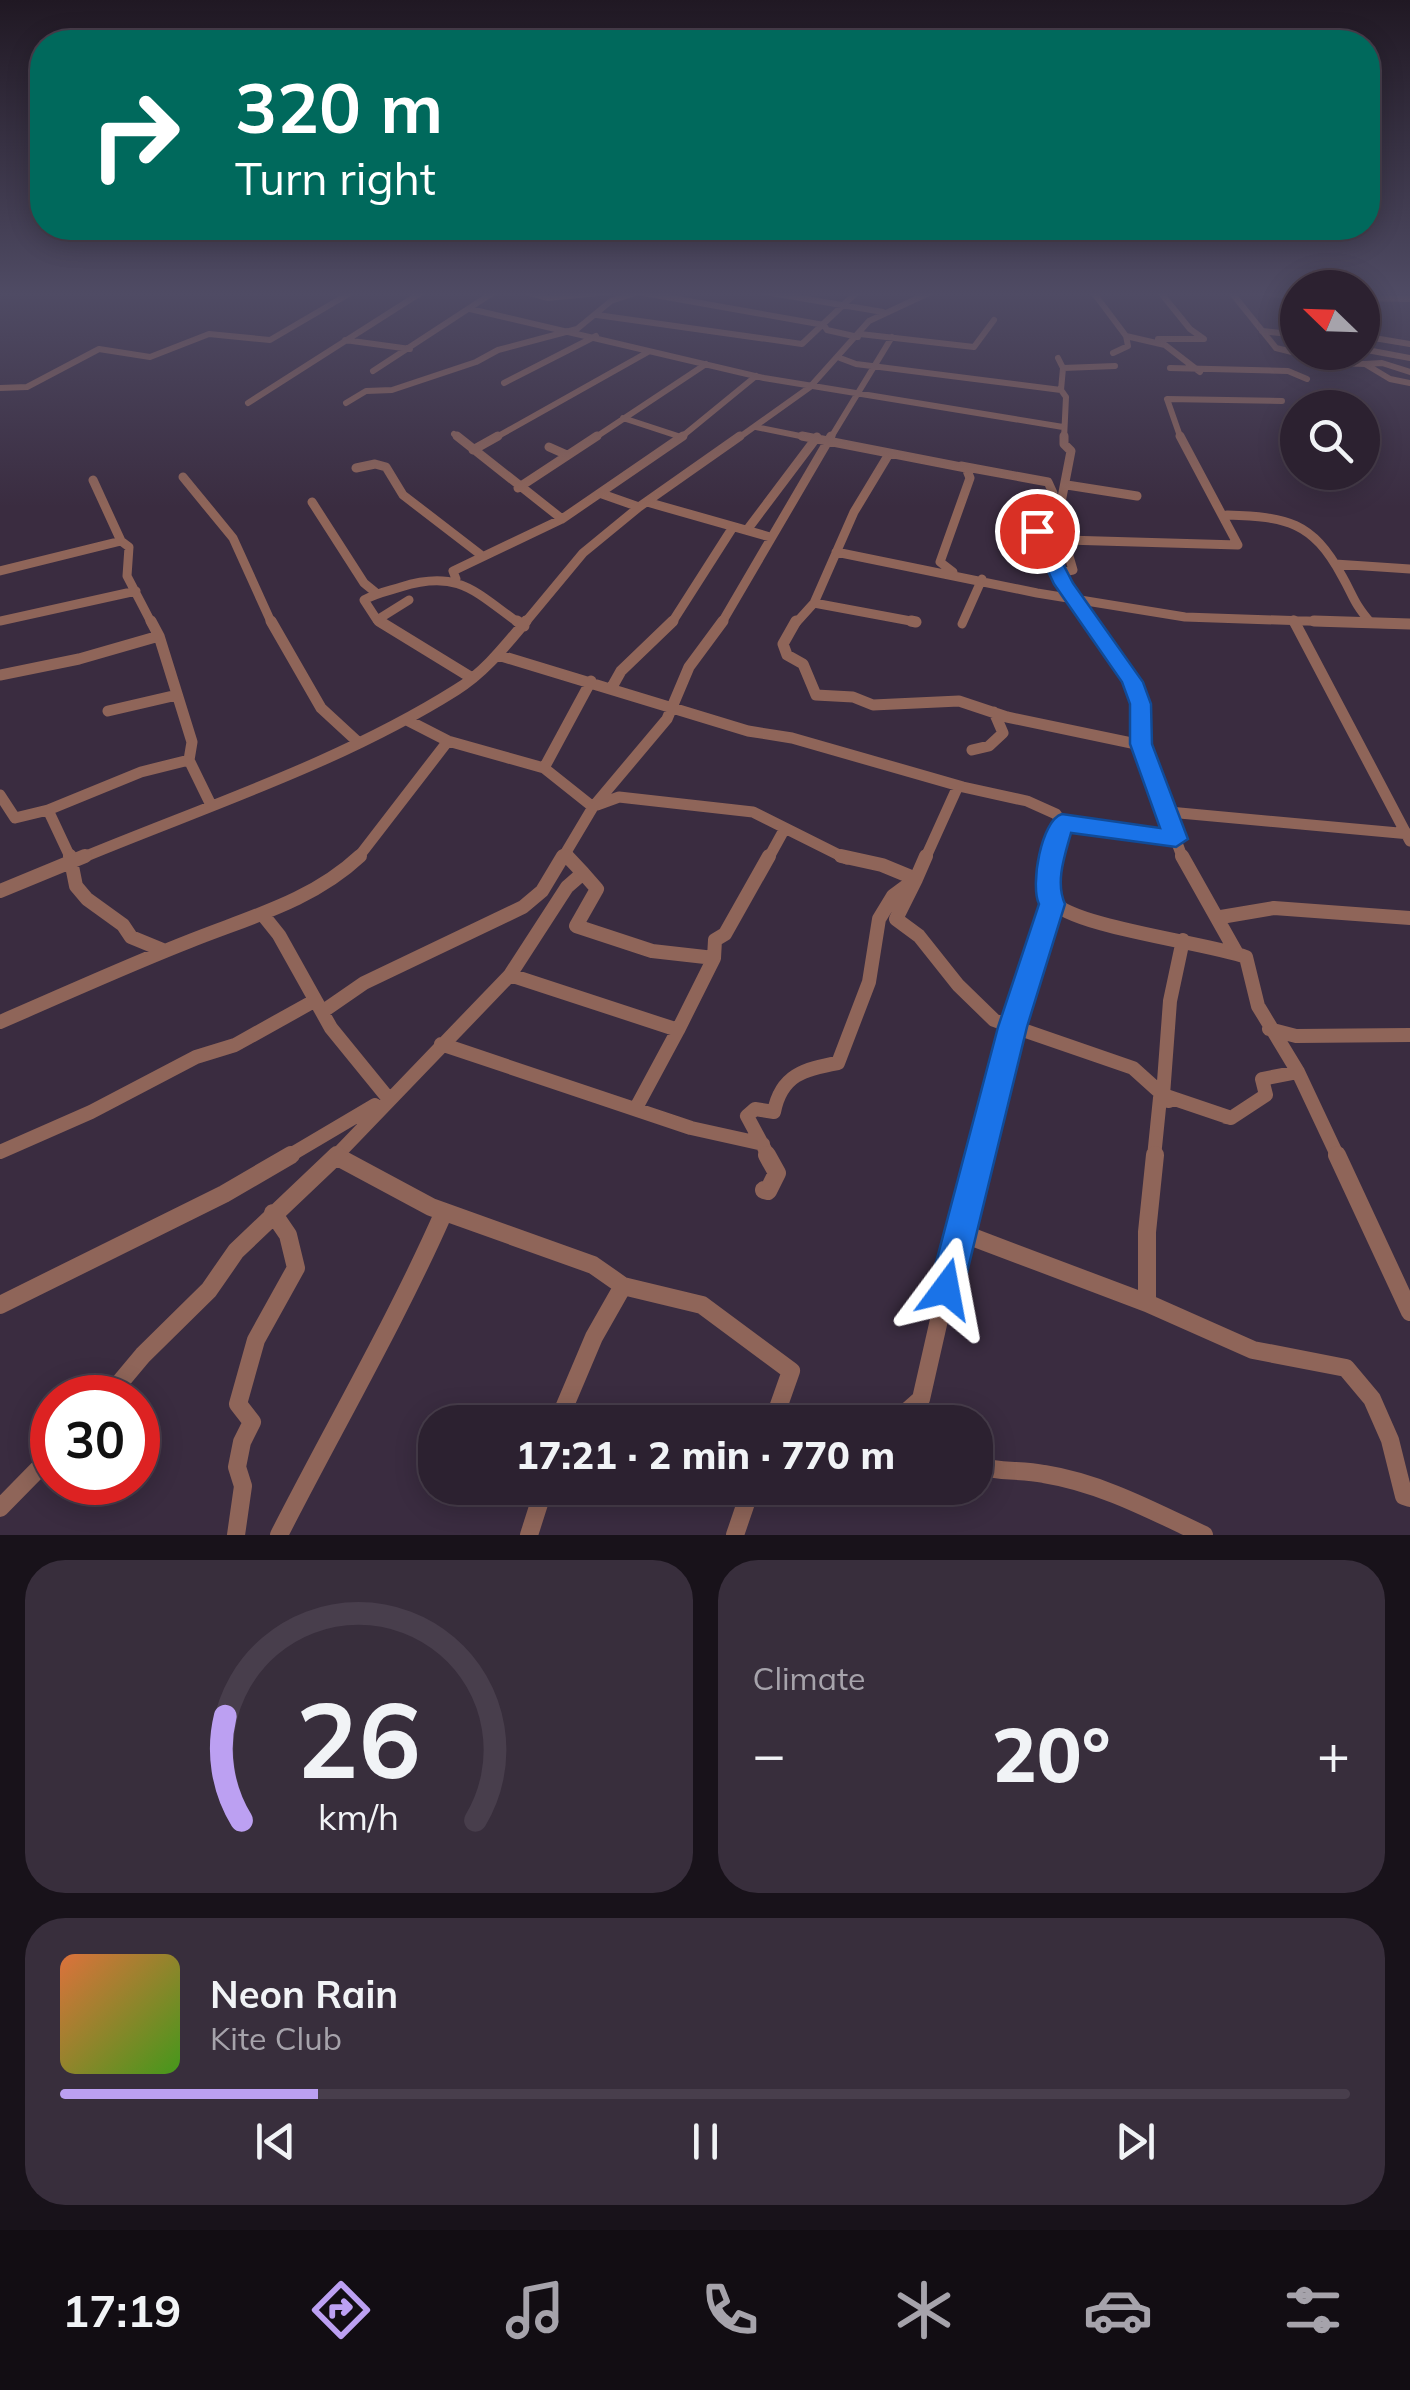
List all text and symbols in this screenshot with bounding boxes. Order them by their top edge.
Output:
text: 320 m [235,63,443,151]
icon: right [70,70,200,200]
text: Turn right [235,150,436,206]
north arrow [1280,270,1380,370]
map controls [1280,270,1380,490]
button: search [1280,390,1380,490]
pin [995,489,1080,574]
icon: arrive [1010,504,1065,559]
position arrow [894,1237,998,1341]
speed limit sign: 30 [30,1375,160,1505]
text: 17:21 · 2 min · 770 m [516,1431,895,1479]
text: Climate [753,1658,865,1698]
text: 26 [296,1673,421,1804]
text: 20° [992,1707,1111,1801]
text: − [753,1719,786,1788]
text: + [1317,1719,1350,1788]
text: km/h [318,1794,399,1839]
text: Neon Rain [210,1970,398,2018]
text: Kite Club [210,2018,342,2058]
icon: previous [248,2114,303,2169]
icon: pause [678,2114,733,2169]
icon: next [1108,2114,1163,2169]
icon: directions [306,2275,376,2345]
icon: music [500,2275,570,2345]
icon: phone [695,2275,765,2345]
icon: climate [889,2275,959,2345]
icon: car [1083,2275,1153,2345]
icon: filters [1278,2275,1348,2345]
text: 17:19 [62,2282,181,2338]

